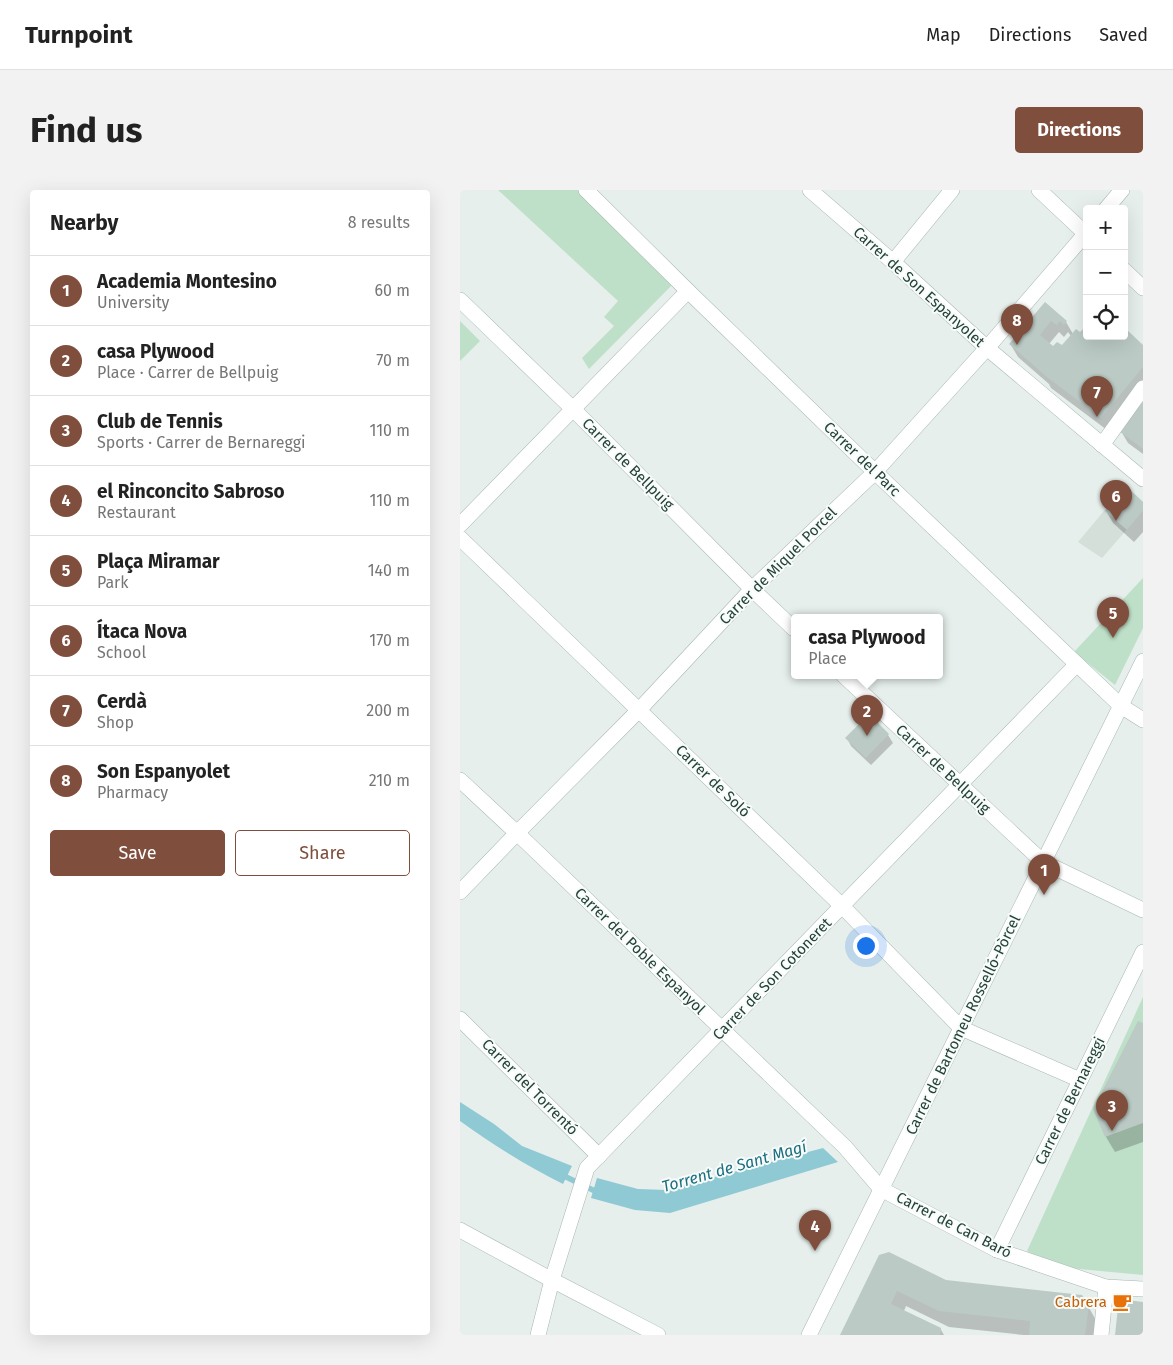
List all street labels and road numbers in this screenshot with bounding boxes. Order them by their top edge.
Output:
street label: Carrer de Son Espanyolet [849,223,989,351]
street label: Carrer de Bellpuig [578,414,678,514]
street label: Carrer del Parc [820,418,904,500]
street label: Carrer de Miquel Porcel [716,503,841,628]
street label: Carrer de Bellpuig [892,721,994,817]
street label: Carrer de Soló [672,741,754,821]
street label: Carrer del Poble Espanyol [571,884,709,1018]
street label: Carrer de Bartomeu Rosselló-Pòrcel [902,912,1024,1138]
street label: Carrer de Son Cotoneret [709,914,835,1044]
street label: Carrer de Bernareggi [1031,1034,1109,1168]
street label: Carrer del Torrentó [478,1035,582,1139]
street label: Carrer de Can Baró [893,1188,1015,1262]

